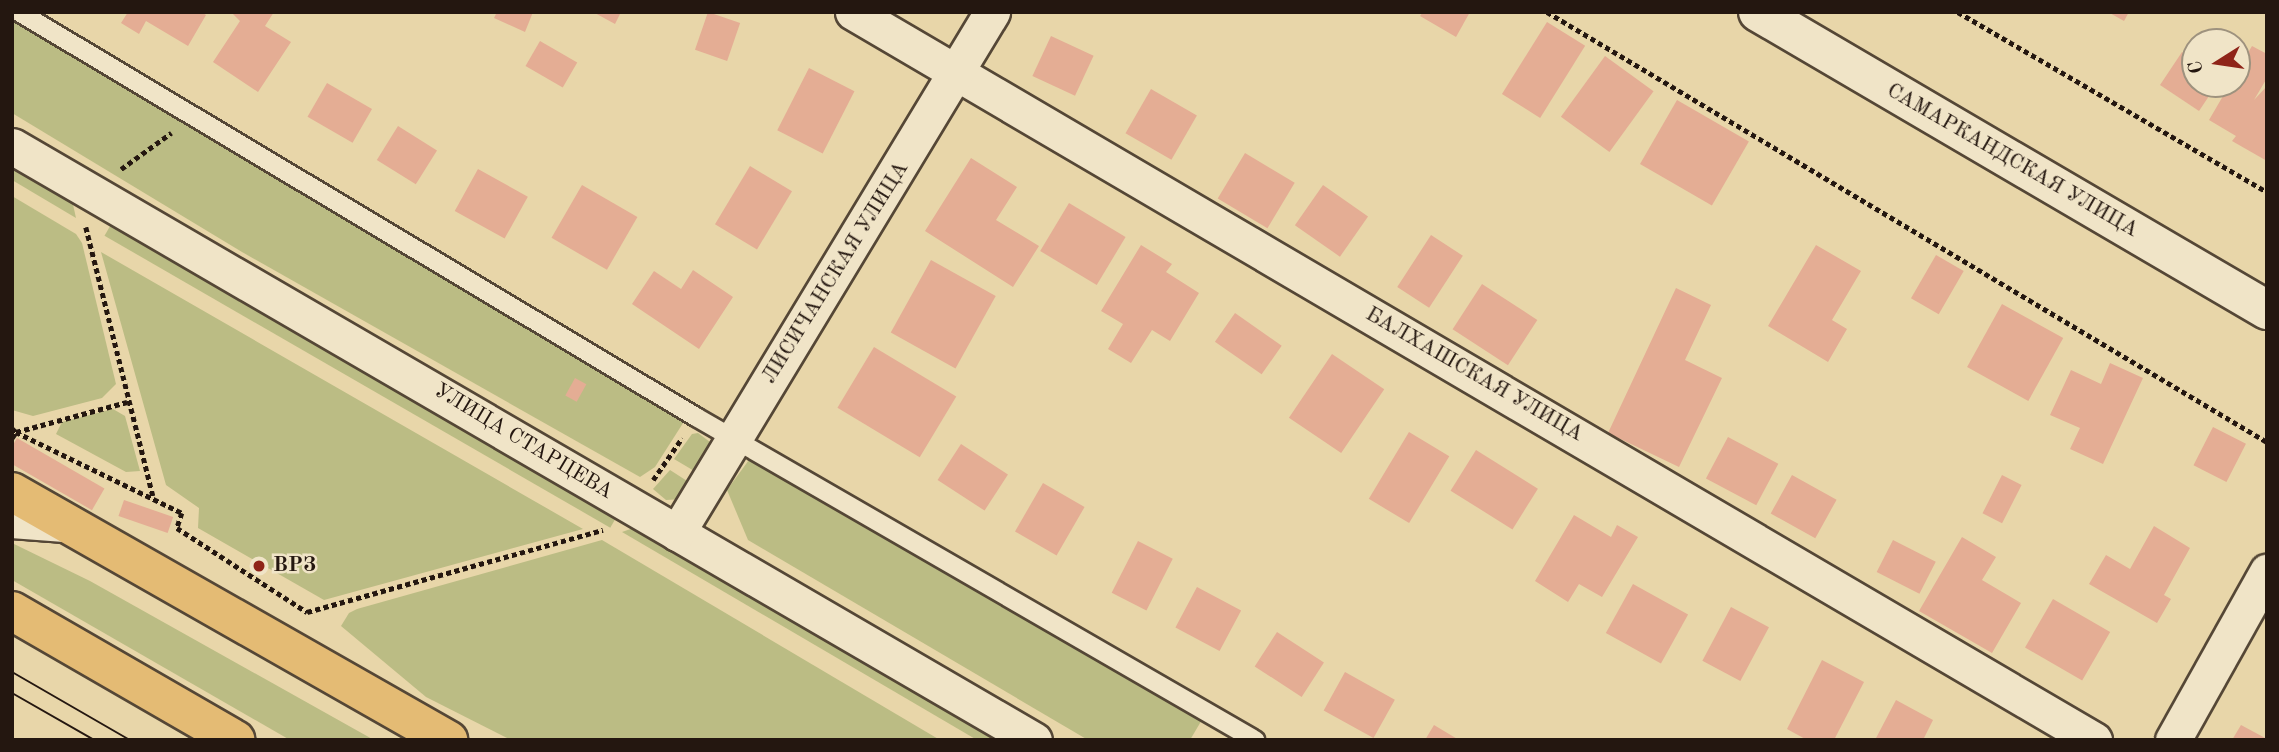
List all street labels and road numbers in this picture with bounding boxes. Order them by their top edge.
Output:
street label: САМАРКАНДСКАЯ УЛИЦА [1882,79,2142,243]
street label: ЛИСИЧАНСКАЯ УЛИЦА [757,157,915,389]
street label: БАЛХАШСКАЯ УЛИЦА [1361,302,1587,448]
street label: УЛИЦА СТАРЦЕВА [429,379,617,505]

